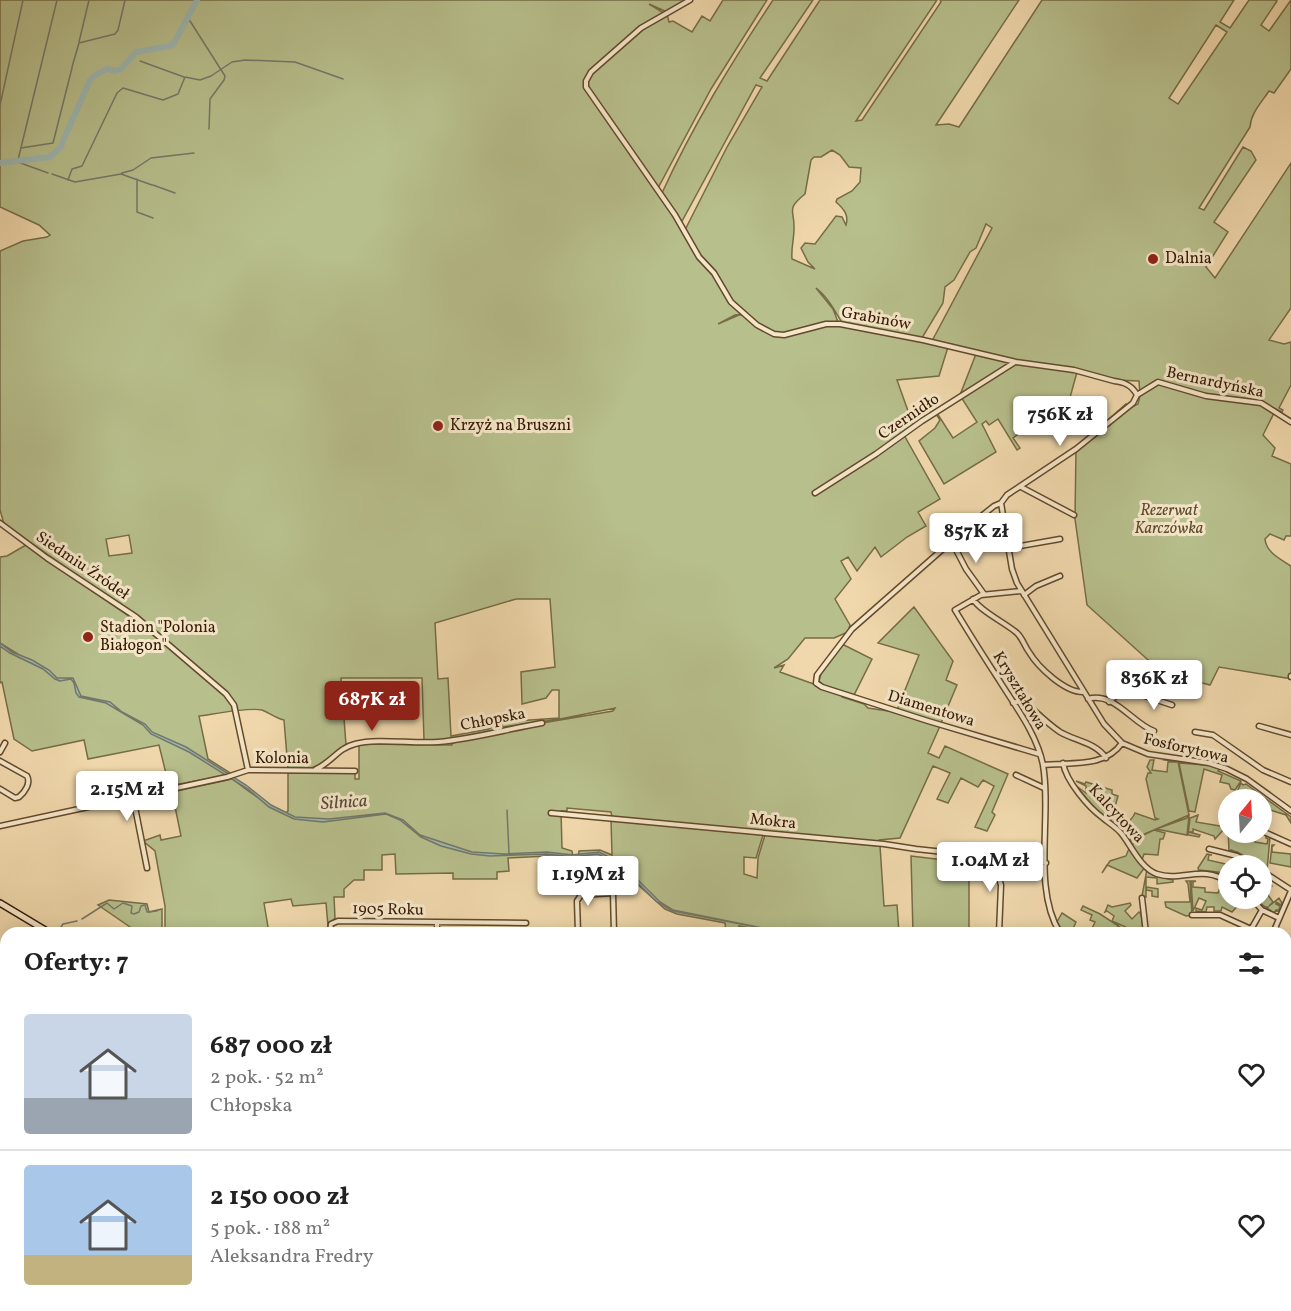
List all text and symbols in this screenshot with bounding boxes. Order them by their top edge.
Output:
place label: Dalnia [1165,248,1212,270]
marker: Dalnia [1146,252,1160,266]
street label: Grabinów [840,302,913,336]
street label: Bernardyńska [1164,362,1266,404]
street label: Czernidło [874,388,944,446]
pin: 756K zł [1005,396,1115,447]
text: 756K zł [1027,401,1093,429]
place label: Krzyż na Bruszni [450,415,571,437]
marker: Krzyż na Bruszni [431,419,445,433]
park label: Rezerwat Karczówka [1135,500,1204,540]
pin: 857K zł [921,513,1031,564]
text: 857K zł [943,518,1009,546]
street label: Siedmiu Źródeł [31,527,133,605]
place label: Stadion "Polonia Białogon" [100,617,216,657]
marker: Stadion "Polonia Białogon" [81,630,95,644]
street label: Kryształowa [987,648,1051,734]
pin: 836K zł [1099,660,1209,711]
text: 836K zł [1120,665,1188,693]
pin: 687K zł [317,681,427,732]
street label: Diamentowa [885,685,977,733]
text: 687K zł [339,686,405,714]
street label: Chłopska [459,703,528,737]
street label: Fosforytowa [1141,728,1231,770]
street label: Kolonia [255,748,309,770]
pin: 2.15M zł [65,771,189,822]
text: 2.15M zł [90,776,164,804]
street label: Kalcytowa [1083,780,1149,848]
water label: Silnica [320,789,368,817]
north arrow [1218,789,1272,843]
map controls [1218,789,1272,909]
street label: Mokra [749,809,797,835]
pin: 1.04M zł [928,842,1052,893]
text: 1.04M zł [951,847,1029,875]
button: locate [1218,855,1272,909]
pin: 1.19M zł [526,856,650,907]
text: 1.19M zł [551,861,625,889]
street label: 1905 Roku [352,898,424,922]
text: Oferty: 7 [24,945,129,981]
icon: filters [1235,947,1268,980]
text: 687 000 zł [210,1028,332,1064]
icon: home [72,1038,144,1110]
icon: heart [1235,1058,1268,1091]
text: 2 pok. · 52 m² [210,1064,324,1092]
text: Chłopska [210,1092,292,1120]
text: 2 150 000 zł [210,1179,349,1215]
icon: home [72,1189,144,1261]
icon: heart [1235,1209,1268,1242]
text: 5 pok. · 188 m² [210,1215,330,1243]
text: Aleksandra Fredry [210,1243,373,1271]

